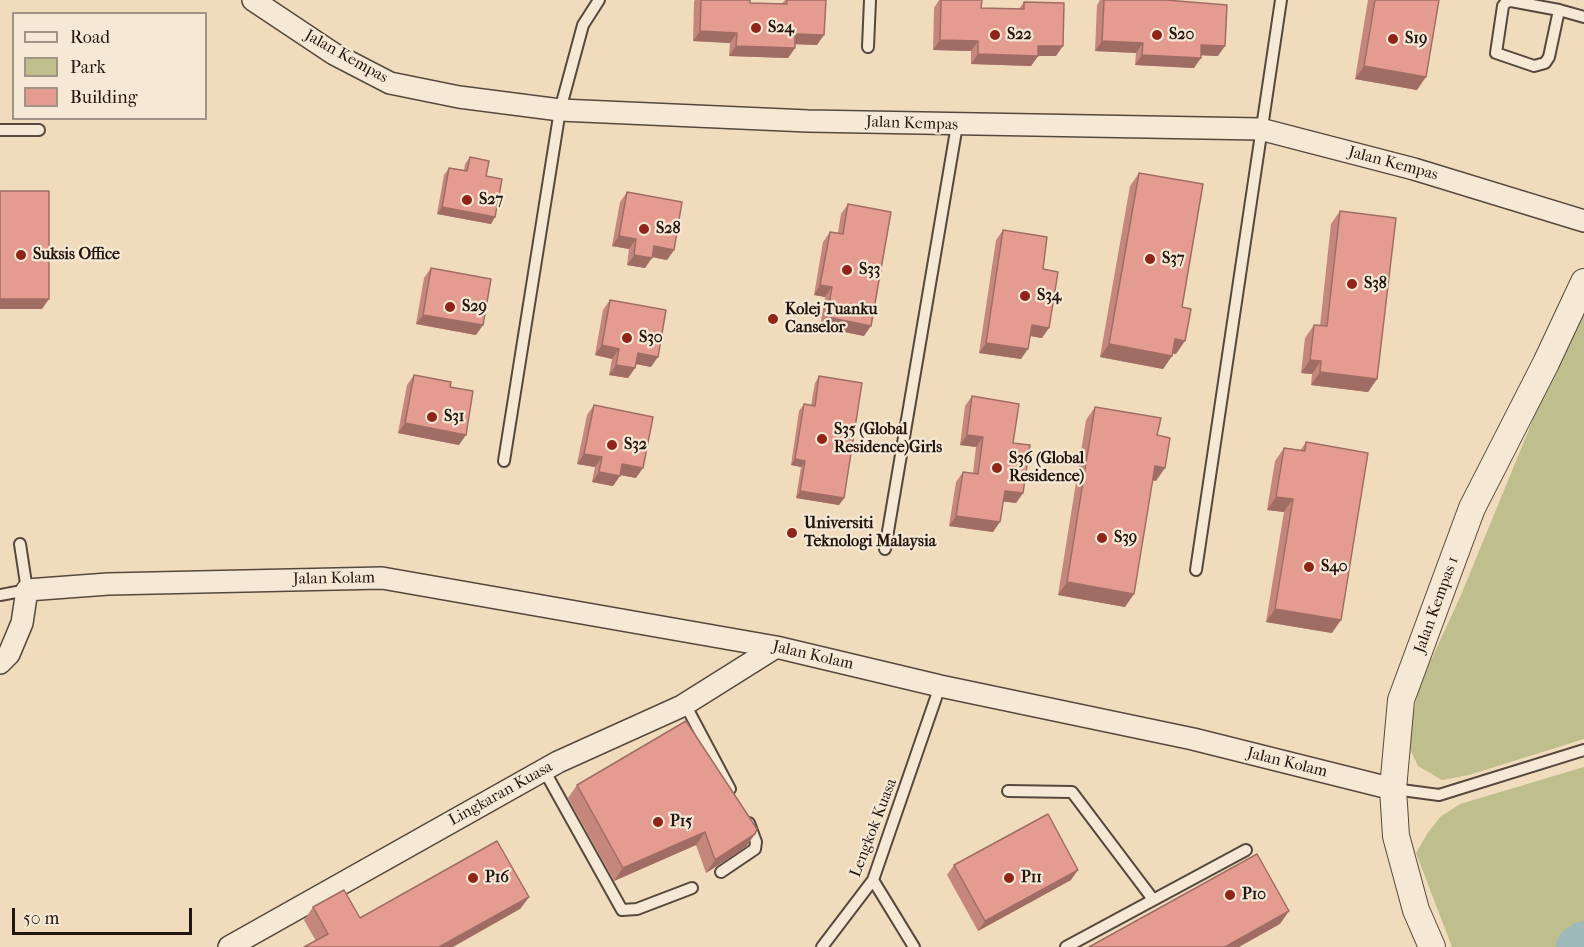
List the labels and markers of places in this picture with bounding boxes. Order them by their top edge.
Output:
place label: S24 [768,18,794,38]
marker: S24 [749,21,763,35]
place label: S22 [1007,25,1032,45]
place label: S20 [1169,25,1194,45]
marker: S22 [988,28,1002,42]
marker: S20 [1150,28,1164,42]
place label: S19 [1405,29,1427,49]
marker: S19 [1386,32,1400,46]
place label: S27 [479,190,503,210]
marker: S27 [460,193,474,207]
place label: S28 [656,219,681,239]
marker: S28 [637,222,651,236]
place label: Suksis Office [33,245,120,265]
marker: Suksis Office [14,248,28,262]
place label: S37 [1162,249,1185,269]
marker: S37 [1143,252,1157,266]
place label: S33 [859,260,880,280]
marker: S33 [840,263,854,277]
place label: S38 [1364,274,1387,294]
marker: S38 [1345,277,1359,291]
place label: S34 [1037,286,1061,306]
marker: S34 [1018,289,1032,303]
place label: S29 [462,297,487,317]
marker: S29 [443,300,457,314]
place label: Kolej Tuanku Canselor [785,300,878,338]
marker: Kolej Tuanku Canselor [766,312,780,326]
place label: S30 [639,328,663,348]
marker: S30 [620,331,634,345]
place label: S31 [444,407,465,427]
marker: S31 [425,410,439,424]
place label: S35 (Global Residence)Girls [834,420,942,458]
marker: S35 (Global Residence)Girls [815,432,829,446]
place label: S32 [624,435,647,455]
marker: S32 [605,438,619,452]
place label: S36 (Global Residence) [1009,449,1084,487]
marker: S36 (Global Residence) [990,461,1004,475]
place label: Universiti Teknologi Malaysia [804,514,936,552]
marker: Universiti Teknologi Malaysia [785,526,799,540]
place label: S39 [1114,528,1137,548]
marker: S39 [1095,531,1109,545]
place label: S40 [1321,557,1348,577]
marker: S40 [1302,560,1316,574]
place label: P15 [670,812,692,832]
marker: P15 [651,815,665,829]
place label: P16 [485,868,509,888]
place label: P11 [1021,868,1042,888]
marker: P16 [466,871,480,885]
marker: P11 [1002,871,1016,885]
place label: P10 [1242,885,1266,905]
marker: P10 [1223,888,1237,902]

